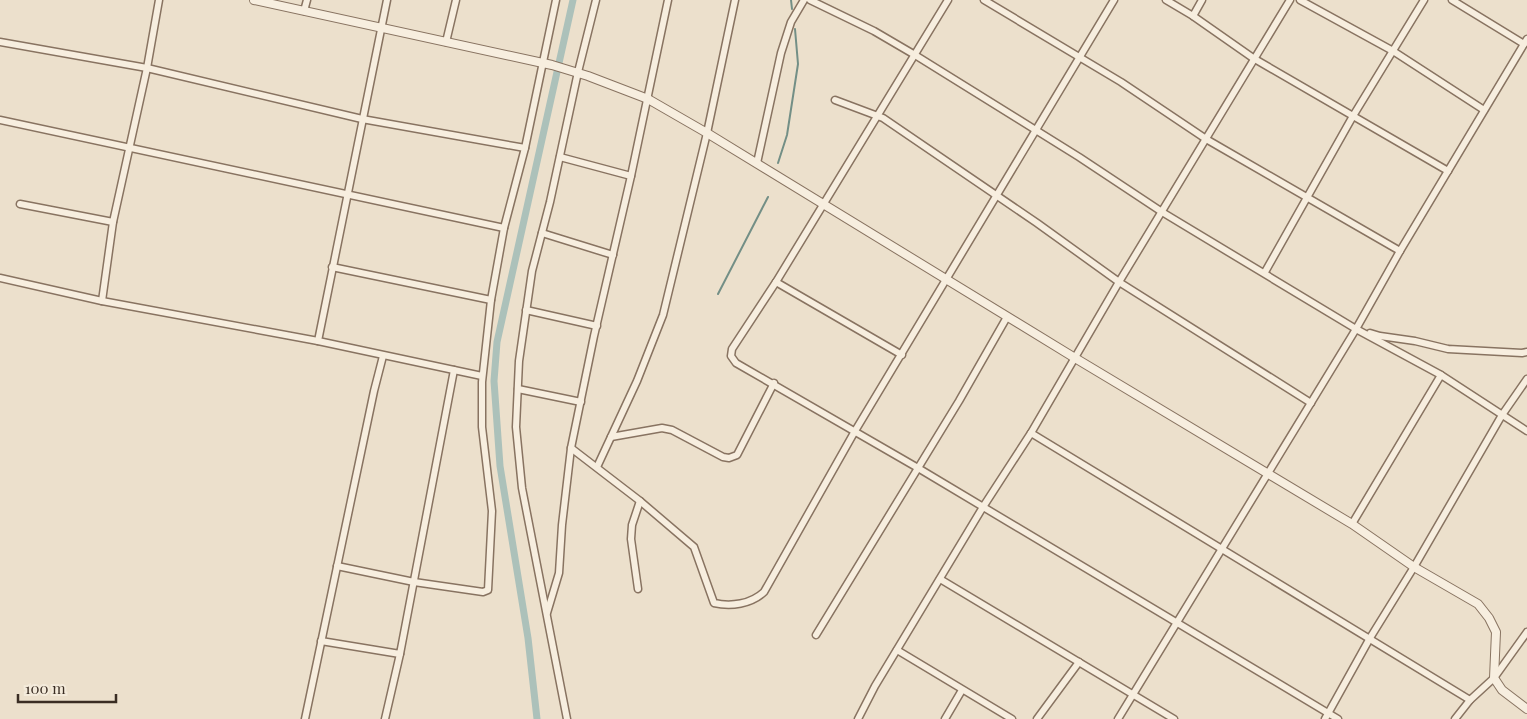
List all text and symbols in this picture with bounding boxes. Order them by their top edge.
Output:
scale bar [18,672,115,704]
text: 100 m [25,678,66,698]

